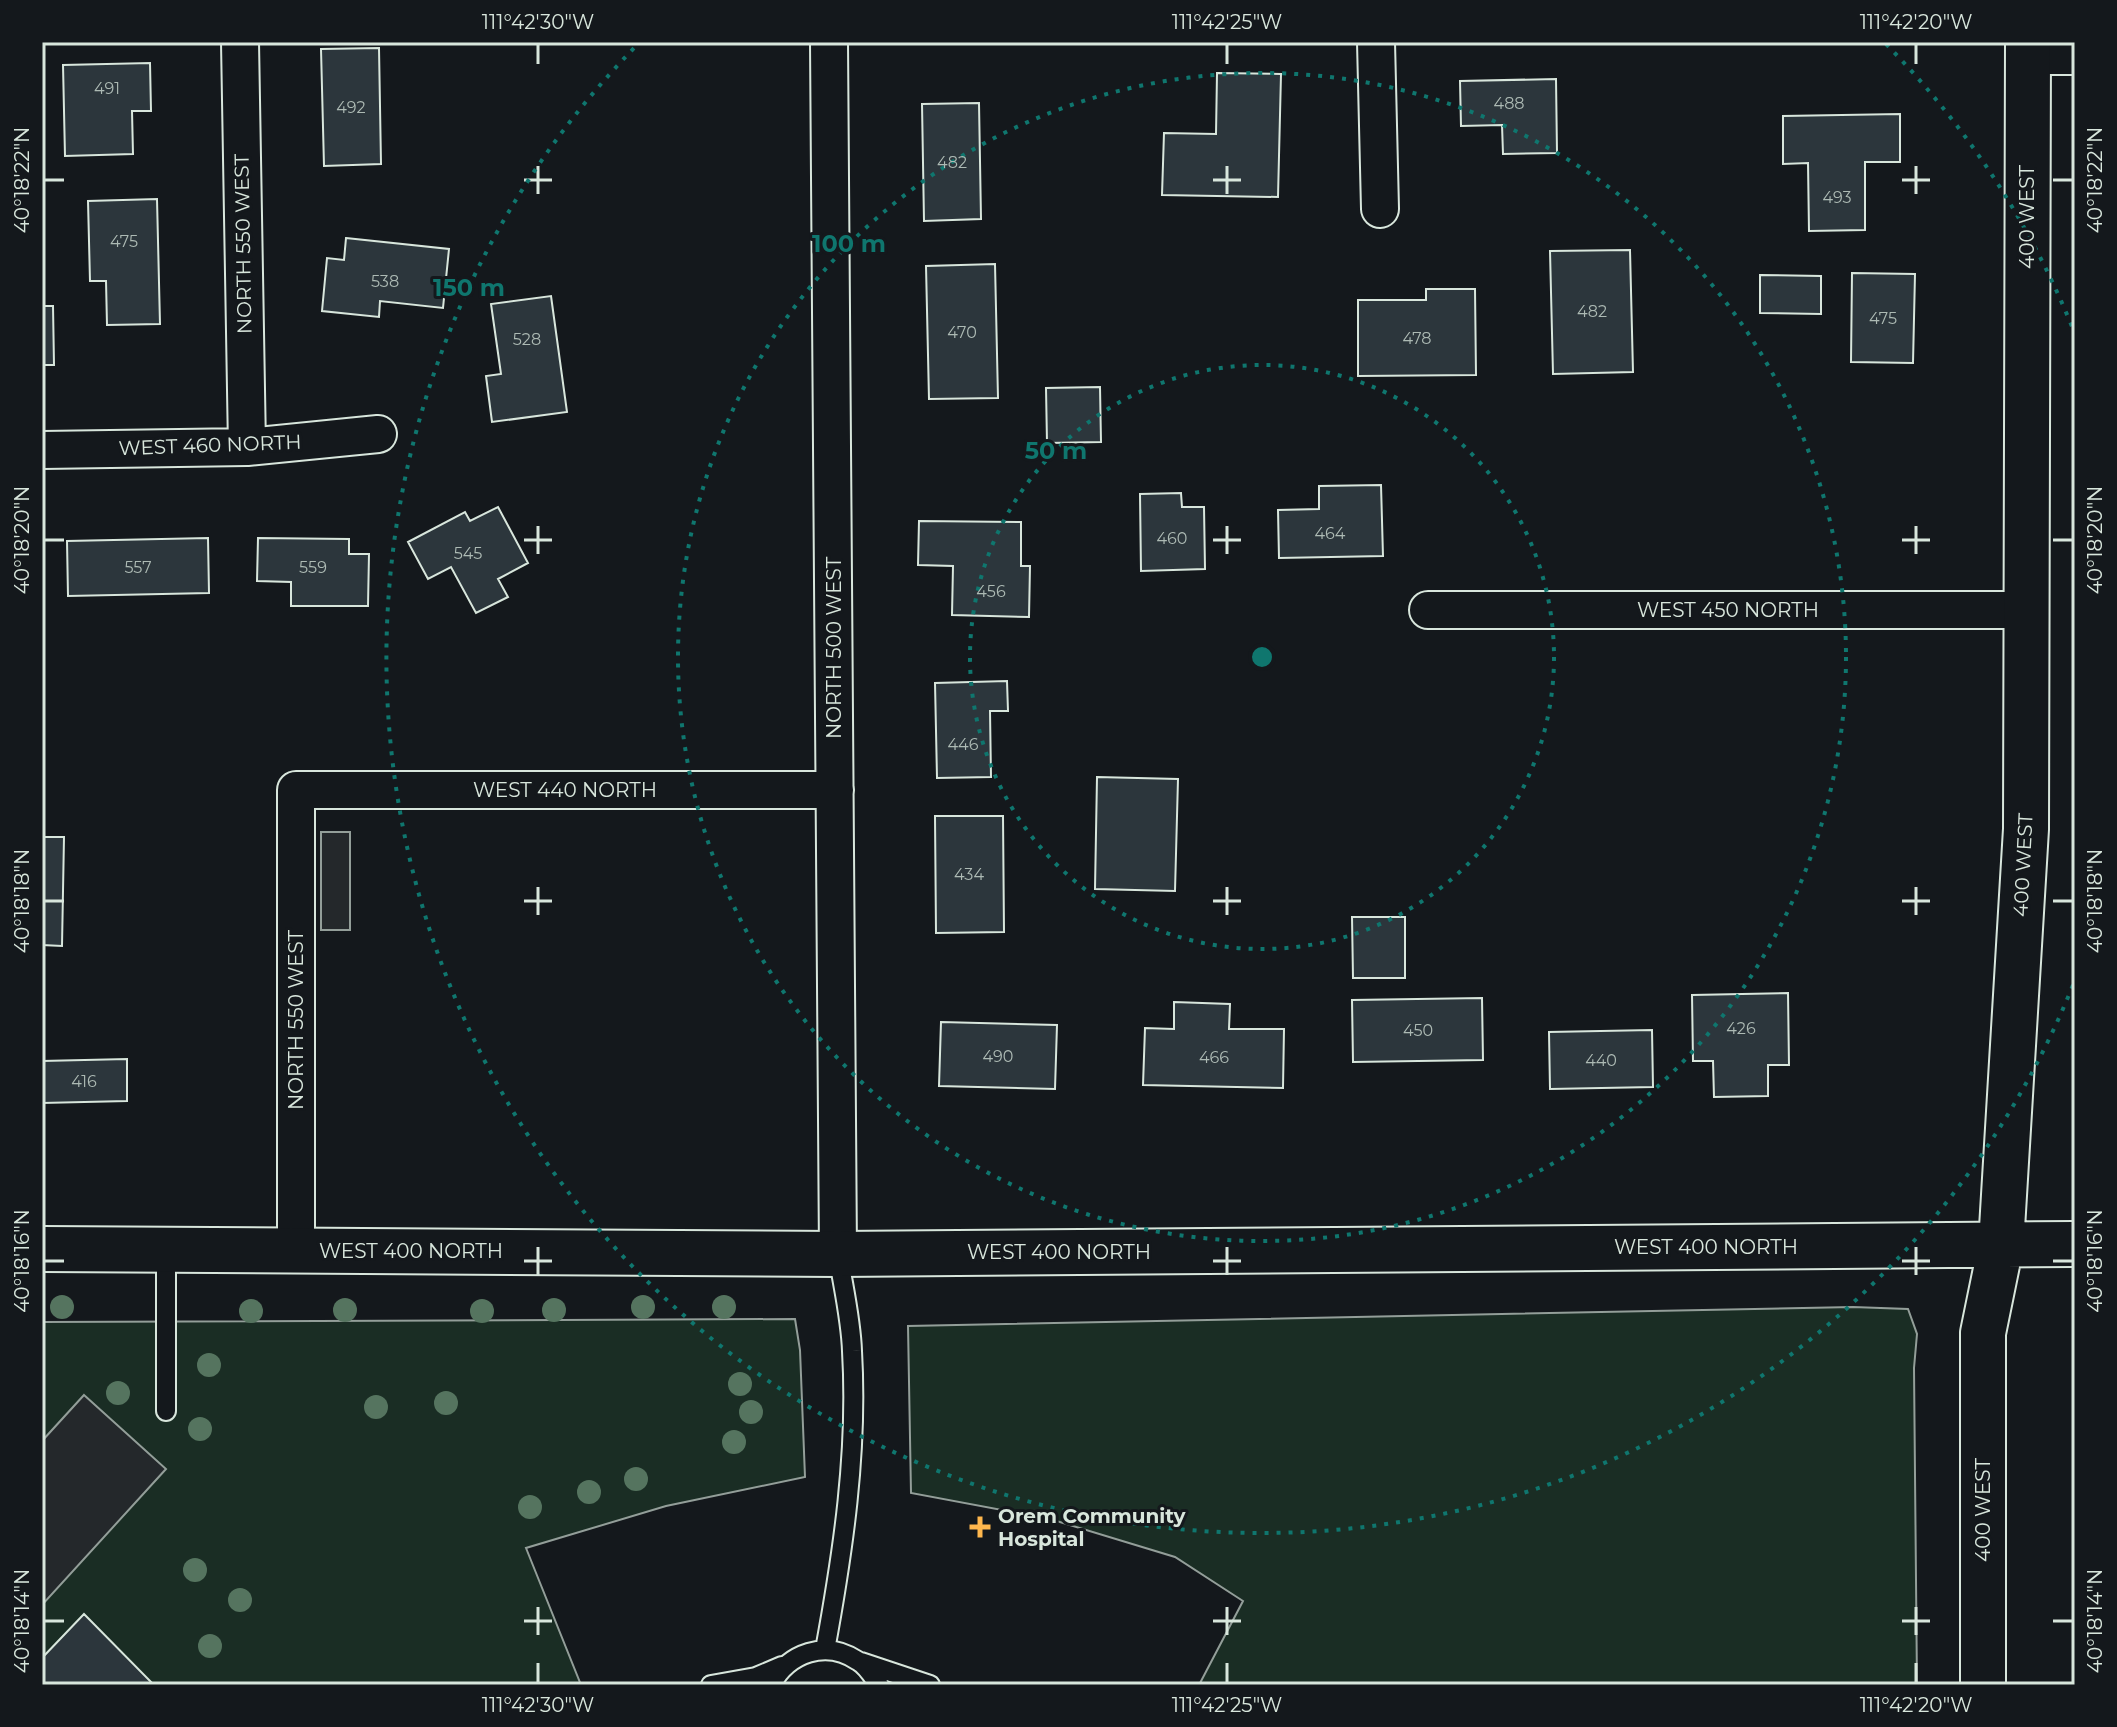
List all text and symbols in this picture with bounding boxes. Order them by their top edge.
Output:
text: 111°42'30"W [482,10,594,34]
text: 111°42'25"W [1172,10,1282,34]
text: 111°42'20"W [1860,10,1972,34]
house number: 491 [94,79,120,98]
house number: 488 [1493,94,1525,113]
house number: 492 [336,98,366,117]
text: 40°18'22"N [10,127,34,233]
text: 40°18'22"N [2083,127,2107,233]
street label: NORTH 550 WEST [229,153,257,334]
house number: 482 [937,153,967,172]
street label: 400 WEST [2015,165,2039,269]
house number: 493 [1822,188,1852,207]
text: 100 m [812,229,886,258]
house number: 475 [110,232,138,251]
house number: 538 [371,272,399,291]
text: 150 m [433,273,505,302]
house number: 482 [1577,302,1607,321]
house number: 475 [1869,309,1897,328]
house number: 470 [947,323,977,342]
house number: 478 [1402,329,1432,348]
house number: 528 [513,330,541,349]
street label: WEST 460 NORTH [118,430,302,460]
text: 50 m [1025,436,1087,465]
text: 40°18'20"N [10,486,34,594]
text: 40°18'20"N [2083,486,2107,594]
house number: 464 [1315,524,1346,543]
house number: 460 [1157,529,1187,548]
house number: 545 [454,544,482,563]
street label: NORTH 500 WEST [822,556,846,739]
house number: 557 [124,558,152,577]
house number: 559 [299,558,327,577]
house number: 456 [976,582,1006,601]
street label: WEST 450 NORTH [1637,598,1819,622]
centre of rings [1248,643,1276,671]
house number: 446 [948,735,979,754]
street label: WEST 440 NORTH [473,778,657,802]
street label: 400 WEST [2008,812,2038,917]
text: 40°18'18"N [10,849,34,953]
text: 40°18'18"N [2083,849,2107,953]
house number: 434 [954,865,984,884]
street label: NORTH 550 WEST [284,929,308,1110]
house number: 426 [1726,1019,1756,1038]
house number: 450 [1403,1021,1433,1040]
house number: 490 [983,1047,1013,1066]
house number: 466 [1199,1048,1229,1067]
house number: 440 [1585,1051,1617,1070]
house number: 416 [71,1072,97,1091]
text: 40°18'16"N [10,1209,34,1313]
text: 40°18'16"N [2083,1209,2107,1313]
street label: WEST 400 NORTH [1614,1235,1798,1259]
street label: WEST 400 NORTH [319,1239,503,1263]
street label: WEST 400 NORTH [967,1240,1151,1264]
street label: 400 WEST [1971,1458,1995,1562]
place label: Orem Community Hospital [998,1504,1187,1551]
marker: Orem Community Hospital [969,1516,991,1538]
text: 40°18'14"N [10,1569,34,1673]
text: 40°18'14"N [2083,1569,2107,1673]
text: 111°42'30"W [482,1693,594,1717]
text: 111°42'25"W [1172,1693,1282,1717]
text: 111°42'20"W [1860,1693,1972,1717]

